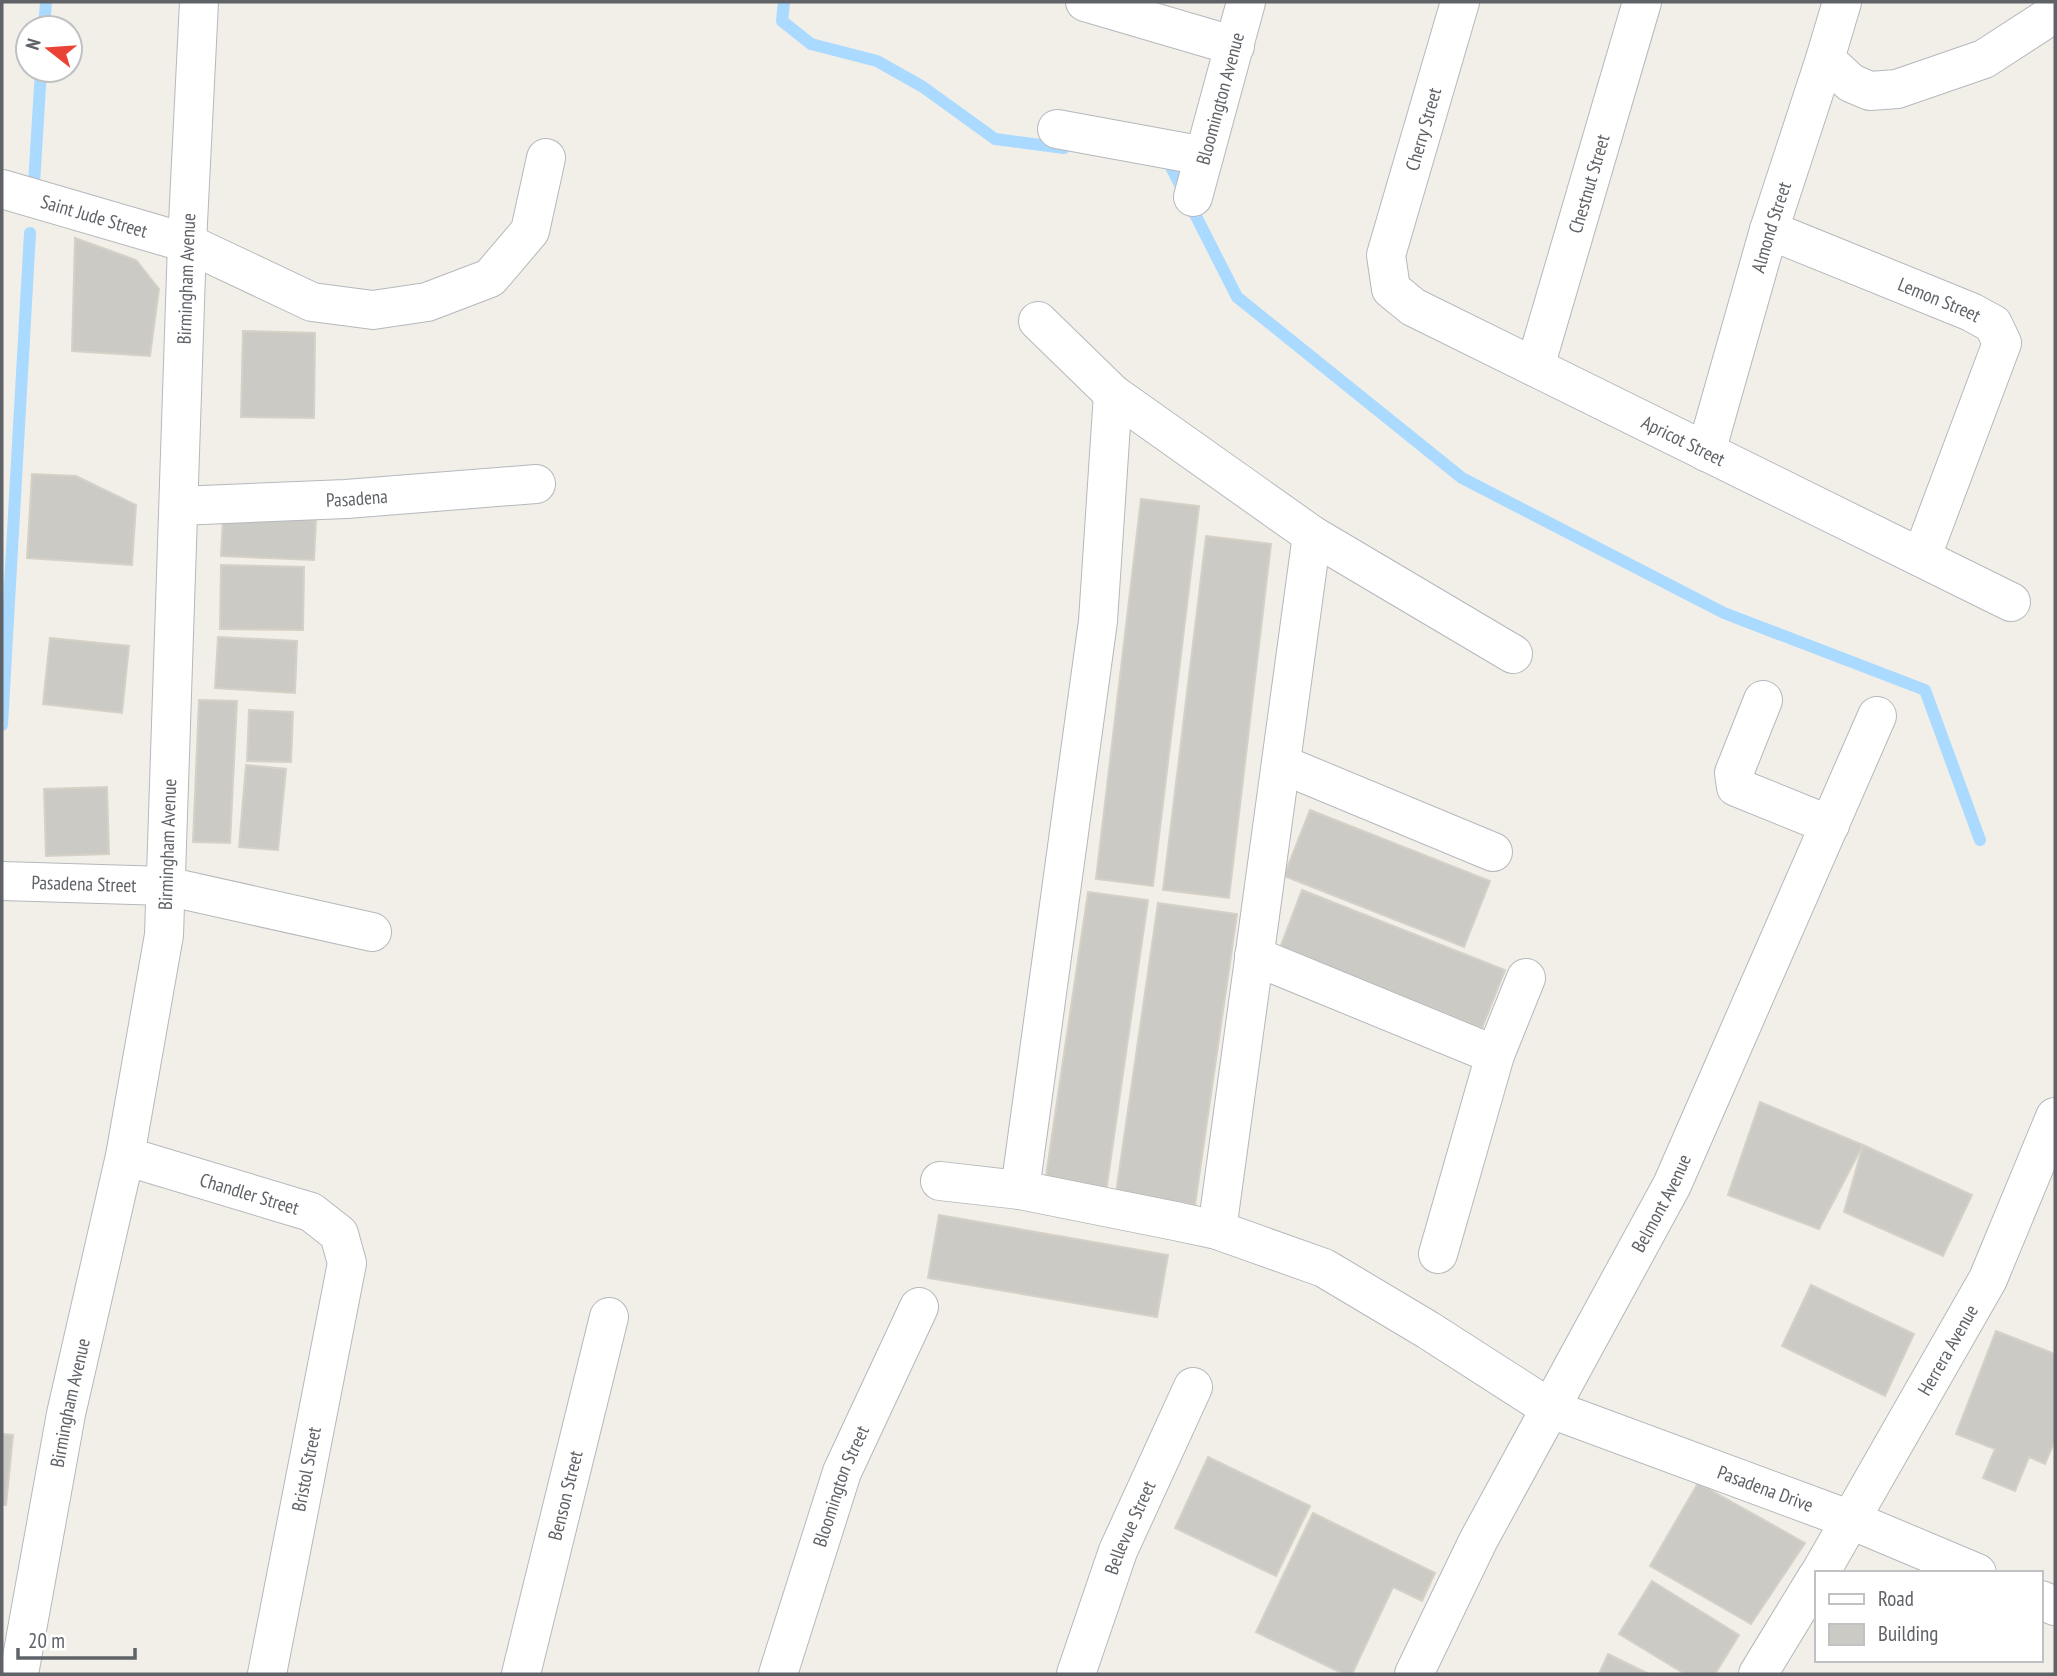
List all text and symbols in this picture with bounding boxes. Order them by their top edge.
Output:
north arrow [14,14,84,84]
street label: Bloomington Avenue [1190,30,1249,167]
text: N [20,36,46,52]
street label: Cherry Street [1400,84,1446,173]
street label: Chestnut Street [1563,131,1615,236]
street label: Almond Street [1746,178,1796,275]
street label: Saint Jude Street [38,189,151,243]
street label: Birmingham Avenue [172,212,200,345]
street label: Lemon Street [1895,272,1986,328]
street label: Apricot Street [1638,410,1730,471]
street label: Pasadena [325,484,389,512]
street label: Birmingham Avenue [153,778,181,910]
street label: Pasadena Street [31,870,138,897]
street label: Belmont Avenue [1626,1150,1696,1256]
street label: Chandler Street [197,1167,303,1220]
street label: Herrera Avenue [1912,1300,1983,1400]
street label: Birmingham Avenue [45,1336,95,1469]
street label: Bloomington Street [807,1421,874,1550]
street label: Bristol Street [286,1424,326,1513]
street label: Benson Street [542,1447,588,1543]
street label: Pasadena Drive [1714,1460,1817,1517]
street label: Bellevue Street [1099,1476,1161,1578]
legend [1815,1571,2043,1662]
text: Road [1878,1585,1914,1612]
scale bar [18,1616,135,1660]
text: Building [1878,1620,1938,1647]
text: 20 m [28,1627,65,1654]

